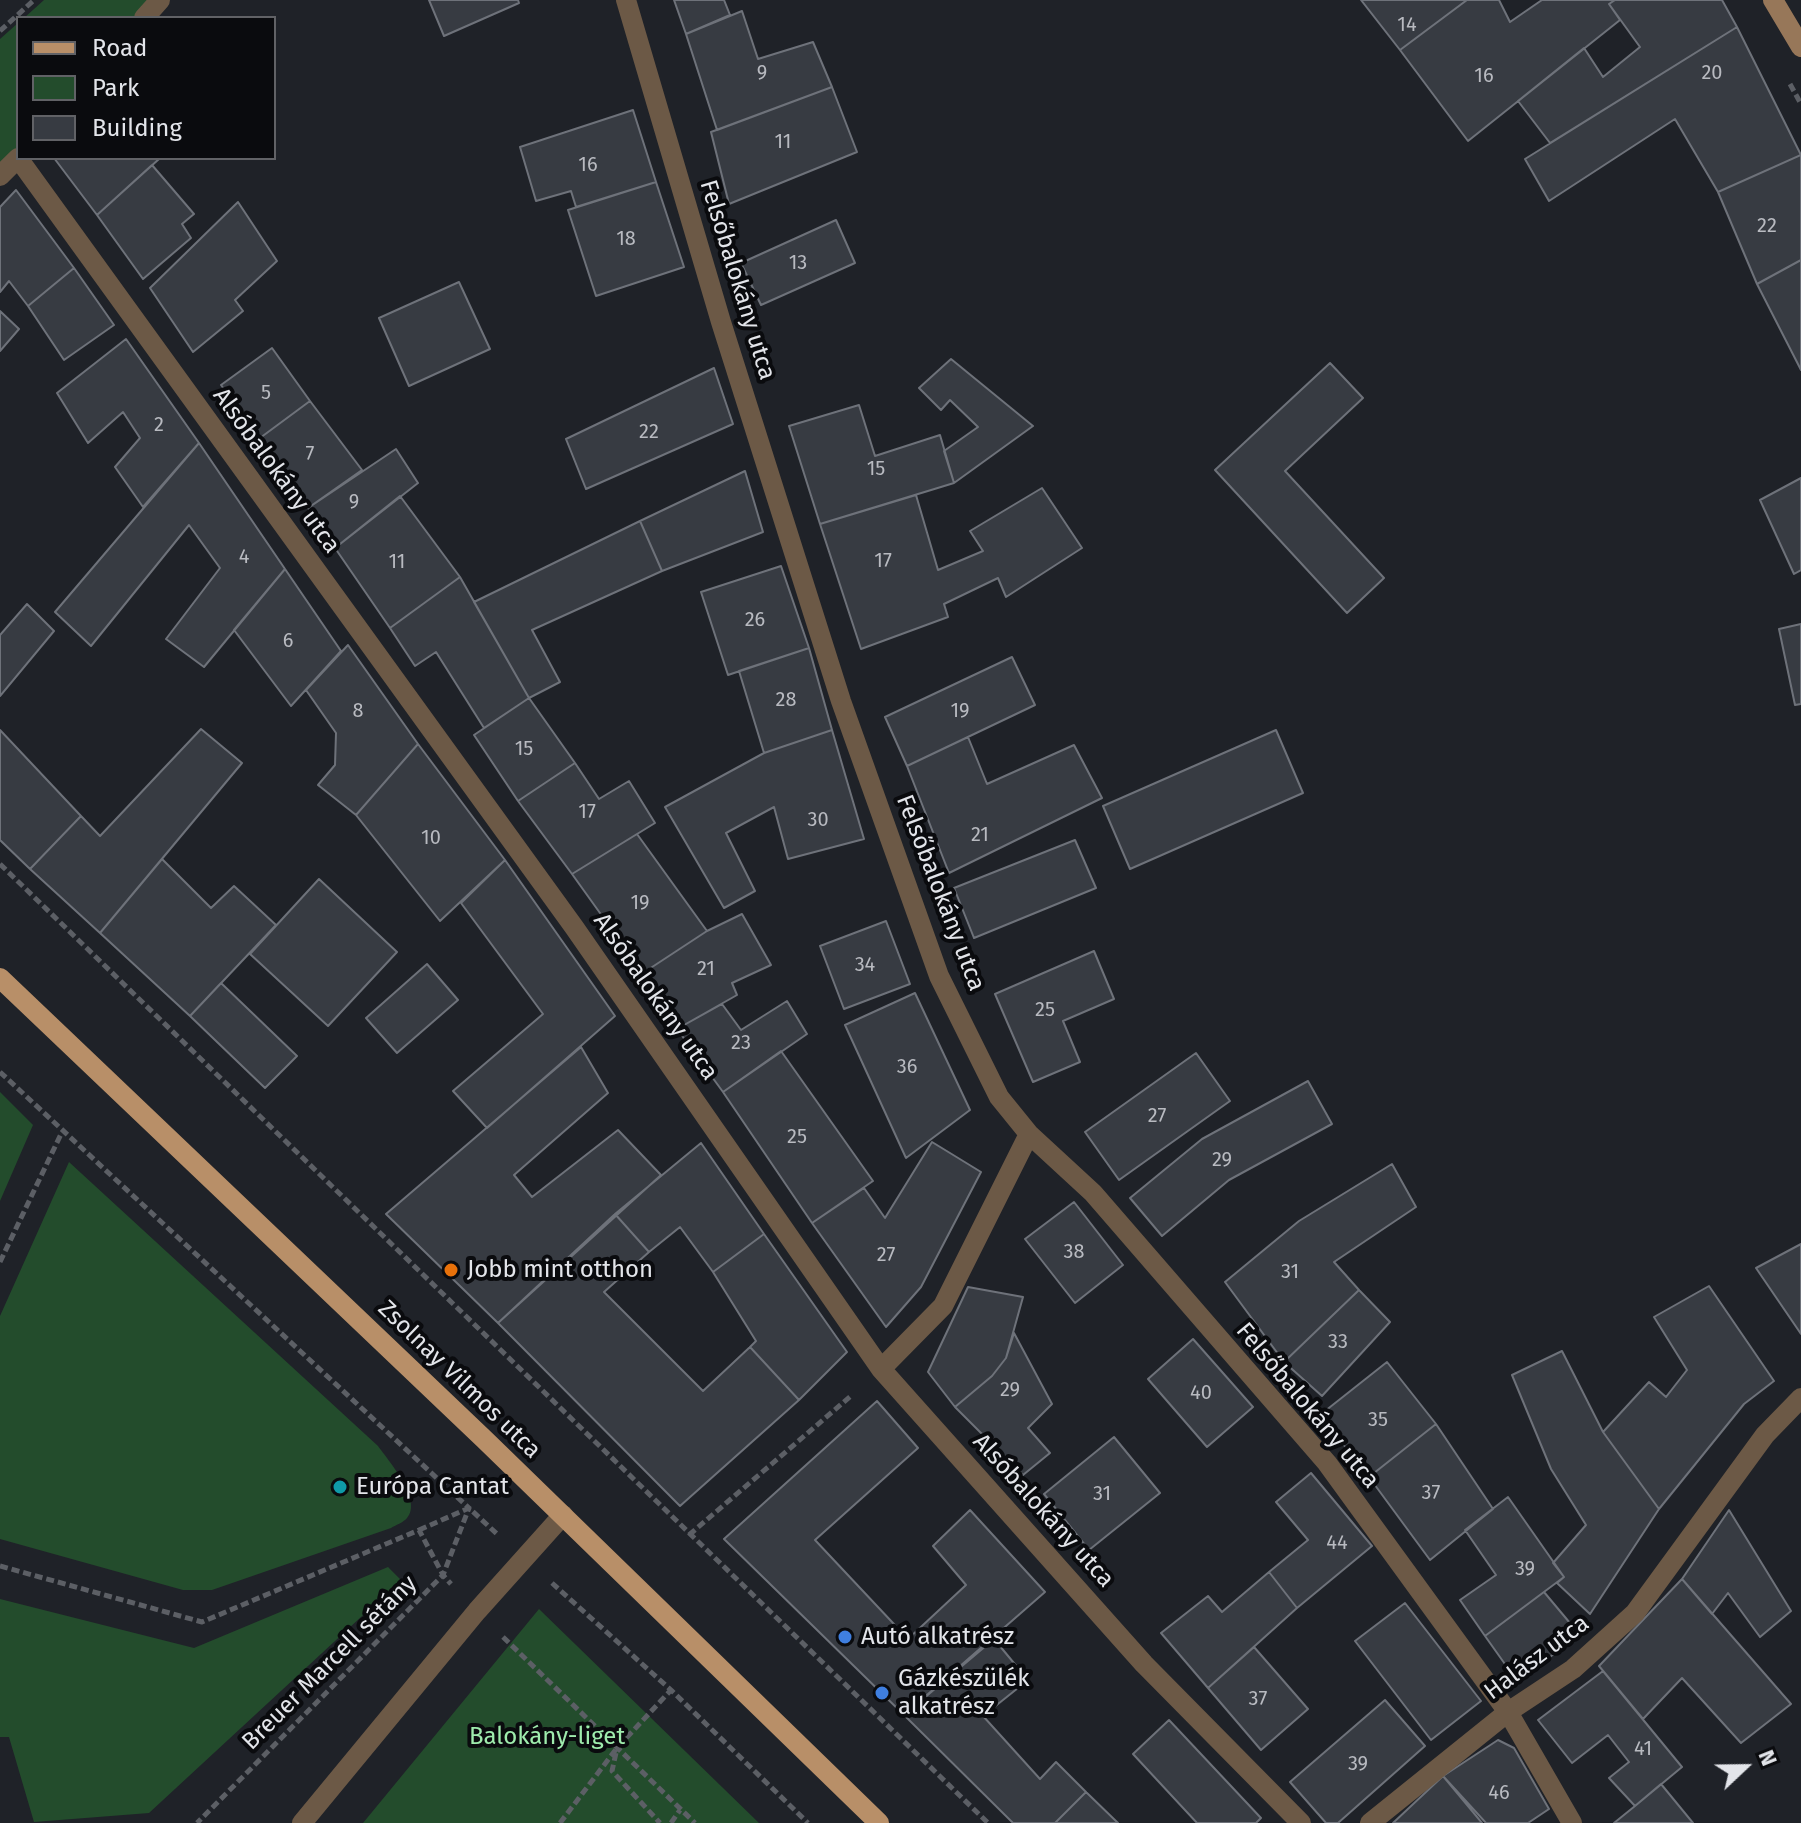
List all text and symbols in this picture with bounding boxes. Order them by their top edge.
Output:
house number: 14 [1397,13,1417,37]
legend [16,16,276,160]
text: Road [92,34,147,62]
house number: 9 [757,61,767,85]
house number: 20 [1701,61,1723,85]
house number: 16 [1474,64,1494,88]
text: Park [92,74,139,102]
text: Building [92,114,182,142]
house number: 11 [774,130,792,154]
house number: 16 [578,153,598,177]
street label: Felsőbalokány utca [693,177,781,383]
house number: 22 [1757,214,1777,238]
house number: 18 [616,227,636,251]
house number: 13 [789,251,807,275]
house number: 5 [261,381,271,405]
street label: Alsóbalokány utca [206,383,346,559]
house number: 2 [154,413,164,437]
house number: 22 [639,420,659,444]
house number: 7 [306,442,314,466]
house number: 15 [867,457,885,481]
house number: 9 [349,490,359,514]
house number: 4 [239,545,249,569]
house number: 17 [874,549,892,573]
house number: 11 [388,550,406,574]
house number: 26 [745,608,765,632]
house number: 6 [283,629,293,653]
house number: 28 [776,688,796,712]
house number: 8 [352,699,364,723]
house number: 19 [950,699,970,723]
house number: 15 [515,737,533,761]
street label: Felsőbalokány utca [889,791,991,995]
house number: 17 [578,800,596,824]
house number: 30 [807,808,829,832]
house number: 21 [971,823,989,847]
house number: 10 [421,826,441,850]
house number: 19 [630,891,650,915]
street label: Alsóbalokány utca [587,908,723,1086]
house number: 34 [855,953,875,977]
house number: 21 [697,957,715,981]
house number: 25 [1035,998,1055,1022]
house number: 23 [731,1031,751,1055]
house number: 36 [897,1055,917,1079]
house number: 27 [1148,1104,1166,1128]
house number: 25 [787,1125,807,1149]
house number: 29 [1212,1148,1232,1172]
house number: 38 [1064,1240,1084,1264]
house number: 27 [877,1243,895,1267]
place label: Jobb mint otthon [467,1256,653,1284]
house number: 31 [1281,1260,1299,1284]
marker: Jobb mint otthon [442,1261,460,1279]
street label: Zsolnay Vilmos utca [372,1295,546,1465]
street label: Felsőbalokány utca [1229,1317,1385,1495]
house number: 33 [1328,1330,1348,1354]
house number: 29 [1000,1378,1020,1402]
house number: 40 [1190,1381,1212,1405]
house number: 35 [1368,1408,1388,1432]
street label: Alsóbalokány utca [966,1428,1120,1594]
place label: Európa Cantat [356,1473,509,1501]
marker: Európa Cantat [331,1478,349,1496]
house number: 37 [1422,1481,1440,1505]
house number: 31 [1093,1482,1111,1506]
house number: 44 [1326,1531,1348,1555]
house number: 39 [1515,1557,1535,1581]
street label: Breuer Marcell sétány [237,1570,423,1756]
street label: Halász utca [1479,1609,1595,1707]
place label: Autó alkatrész [861,1623,1014,1651]
marker: Autó alkatrész [836,1628,854,1646]
place label: Gázkészülék alkatrész [898,1665,1030,1721]
marker: Gázkészülék alkatrész [873,1684,891,1702]
house number: 37 [1249,1687,1267,1711]
park label: Balokány-liget [469,1723,625,1751]
north arrow [1705,1727,1785,1807]
house number: 41 [1634,1737,1652,1761]
text: N [1752,1746,1783,1770]
house number: 39 [1348,1752,1368,1776]
house number: 46 [1488,1781,1510,1805]

